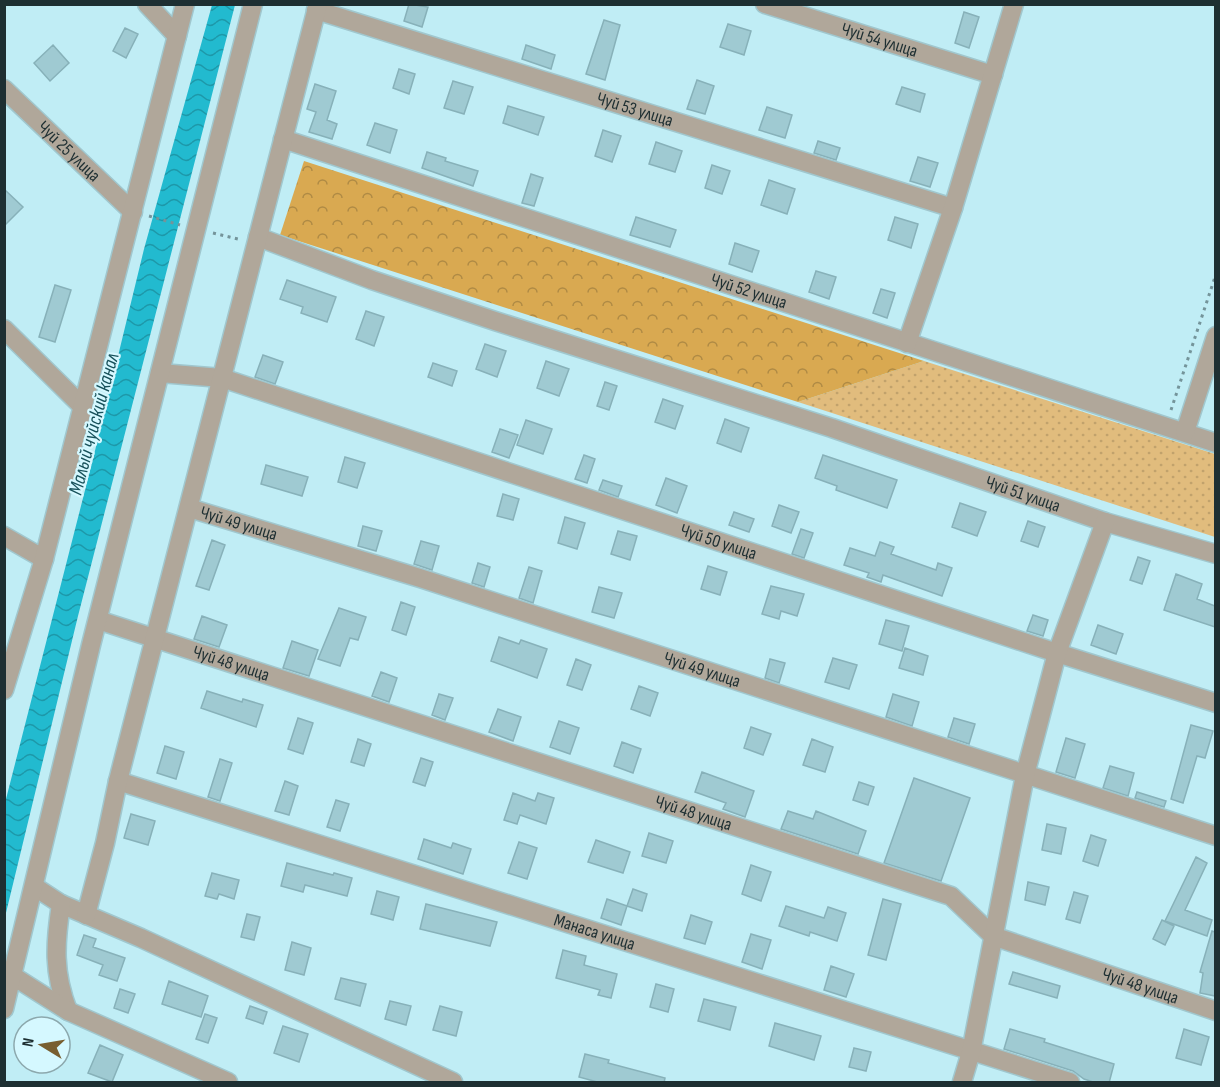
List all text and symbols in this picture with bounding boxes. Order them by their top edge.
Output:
street label: Чуй 54 улица [839,18,920,61]
street label: Чуй 53 улица [594,87,676,131]
street label: Чуй 25 улица [33,116,105,186]
street label: Чуй 52 улица [708,269,790,313]
water label: Малый чуйский канал [64,350,125,498]
street label: Чуй 51 улица [983,471,1063,516]
street label: Чуй 49 улица [198,501,280,545]
street label: Чуй 50 улица [678,519,760,564]
street label: Чуй 48 улица [190,641,272,685]
street label: Чуй 49 улица [661,647,743,692]
street label: Чуй 48 улица [652,790,735,835]
street label: Манаса улица [552,909,638,954]
street label: Чуй 48 улица [1099,963,1181,1008]
north arrow [12,1015,72,1075]
text: N [19,1036,39,1048]

